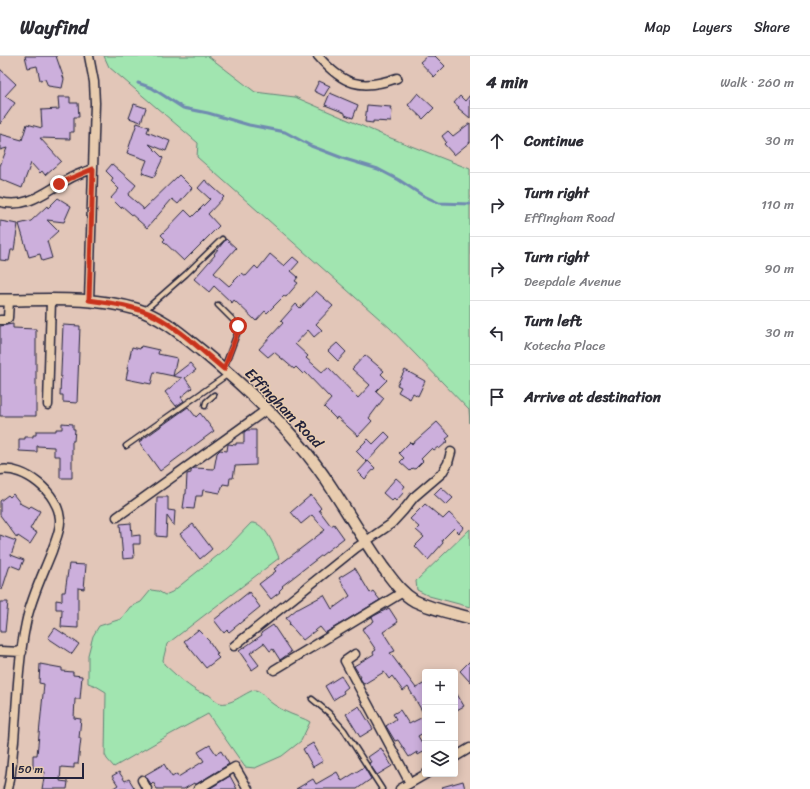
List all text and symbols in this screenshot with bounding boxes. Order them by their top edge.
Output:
text: Wayfind [20,11,88,44]
text: Map [645,15,670,40]
text: Layers [692,15,732,40]
text: Share [754,15,790,40]
text: 4 min [486,67,528,97]
text: Walk · 260 m [720,71,794,94]
text: Continue [524,128,584,154]
text: 30 m [765,129,794,152]
icon: ahead [486,130,508,152]
route end [50,175,68,193]
text: Turn right [524,180,589,206]
text: 110 m [761,193,794,216]
icon: right [486,194,508,216]
text: Effingham Road [524,206,614,229]
text: Turn right [524,244,589,270]
text: 90 m [764,257,794,280]
icon: right [486,258,508,280]
text: Deepdale Avenue [524,270,621,293]
text: Turn left [524,308,582,334]
route start [229,317,247,335]
text: 30 m [765,321,794,344]
icon: left [486,322,508,344]
text: Kotecha Place [524,334,605,357]
street label: Effingham Road [238,361,330,455]
text: Arrive at destination [524,384,661,410]
icon: arrive [486,386,508,408]
map controls [422,669,458,777]
button: + [422,669,458,705]
button: − [422,705,458,741]
button: layers [422,741,458,777]
text: 50 m [18,760,43,779]
scale bar [12,761,84,780]

